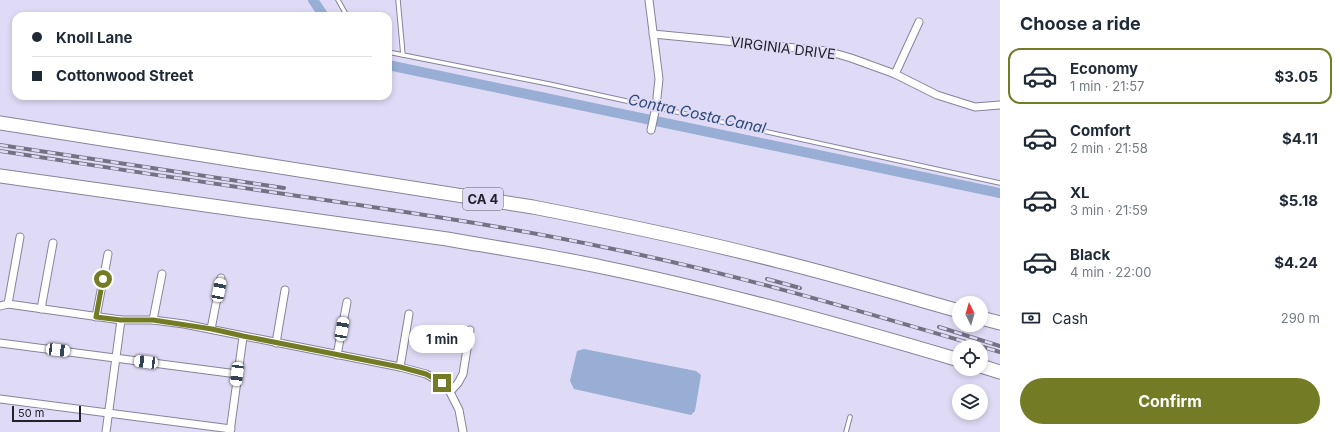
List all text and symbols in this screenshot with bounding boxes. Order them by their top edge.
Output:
text: Choose a ride [1020,13,1141,34]
text: Knoll Lane [56,28,132,47]
street label: VIRGINIA DRIVE [730,33,836,62]
icon: car [1022,58,1058,94]
text: Economy [1070,59,1138,78]
text: Cottonwood Street [56,66,194,85]
text: $3.05 [1275,67,1318,86]
text: 1 min · 21:57 [1070,78,1144,94]
water label: Contra Costa Canal [626,90,768,137]
icon: car [1022,120,1058,156]
text: Comfort [1070,121,1131,140]
text: $4.11 [1282,129,1318,148]
text: 2 min · 21:58 [1070,140,1148,156]
icon: car [1022,182,1058,218]
text: XL [1070,183,1090,202]
road number: CA 4 [463,188,503,210]
text: $5.18 [1279,191,1318,210]
text: 3 min · 21:59 [1070,202,1148,218]
icon: car [1022,244,1058,280]
text: Black [1070,245,1110,264]
text: $4.24 [1274,253,1318,272]
text: 4 min · 22:00 [1070,264,1151,280]
route start [94,270,112,288]
car [211,277,227,303]
north arrow [952,296,988,332]
map controls [952,296,988,420]
icon: cash [1020,307,1042,329]
text: Cash [1052,309,1088,328]
text: 290 m [1281,310,1320,326]
car [334,316,350,342]
callout: 1 min [409,325,475,353]
text: 1 min [426,331,458,347]
button: locate [952,340,988,376]
car [45,343,71,357]
car [133,355,159,369]
car [230,361,244,387]
route end [433,374,451,392]
button: Confirm [1020,378,1320,424]
button: layers [952,384,988,420]
scale bar [12,404,81,423]
text: 50 m [18,406,44,420]

